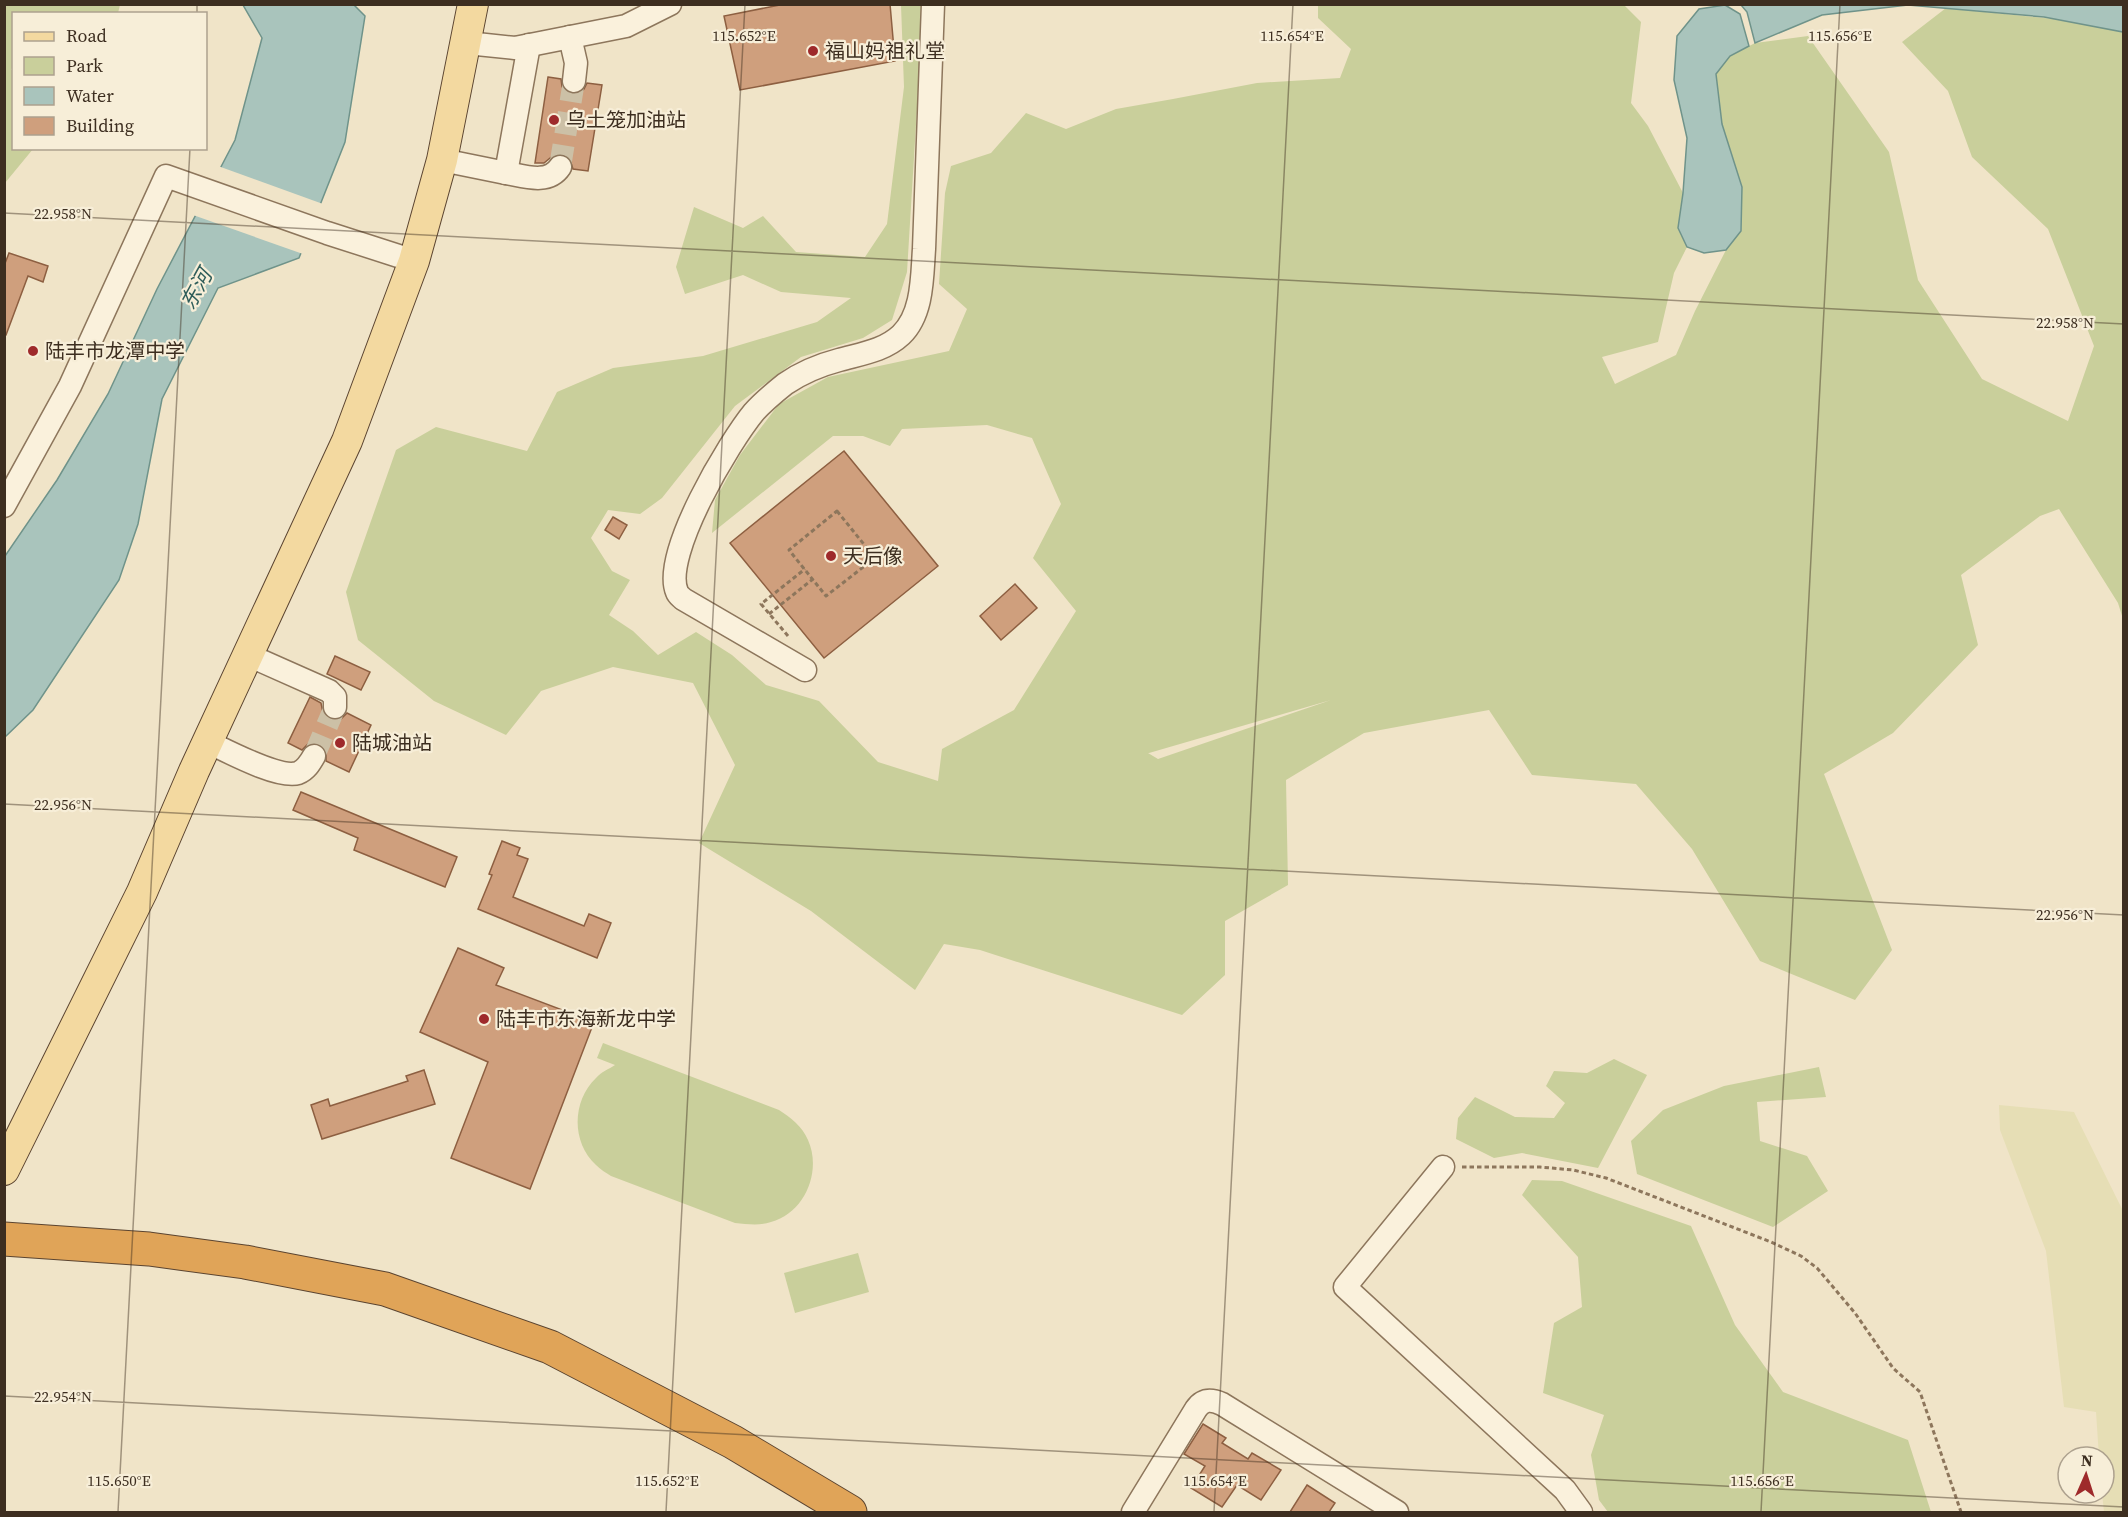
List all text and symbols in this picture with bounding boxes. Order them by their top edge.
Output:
legend [12,12,207,150]
text: Road [66,23,107,48]
text: 115.652°E [712,25,776,46]
text: 115.654°E [1260,25,1324,46]
text: 115.656°E [1808,25,1872,46]
place label: 福山妈祖礼堂 [825,37,945,65]
marker: 福山妈祖礼堂 [806,44,820,58]
text: Park [66,53,103,78]
text: Water [66,83,114,108]
place label: 乌土笼加油站 [566,106,686,134]
text: Building [66,113,134,138]
marker: 乌土笼加油站 [547,113,561,127]
text: 22.958°N [34,203,92,224]
water label: 东河 [173,260,221,314]
text: 22.958°N [2036,312,2094,333]
place label: 陆丰市龙潭中学 [45,337,185,365]
marker: 陆丰市龙潭中学 [26,344,40,358]
place label: 天后像 [843,542,903,570]
marker: 天后像 [824,549,838,563]
place label: 陆城油站 [352,729,432,757]
marker: 陆城油站 [333,736,347,750]
text: 22.956°N [34,794,92,815]
text: 22.956°N [2036,904,2094,925]
place label: 陆丰市东海新龙中学 [496,1005,676,1033]
marker: 陆丰市东海新龙中学 [477,1012,491,1026]
text: 22.954°N [34,1386,92,1407]
north arrow [2056,1445,2116,1505]
text: N [2080,1449,2094,1471]
text: 115.650°E [87,1470,151,1491]
text: 115.652°E [635,1470,699,1491]
text: 115.654°E [1183,1470,1247,1491]
text: 115.656°E [1730,1470,1794,1491]

